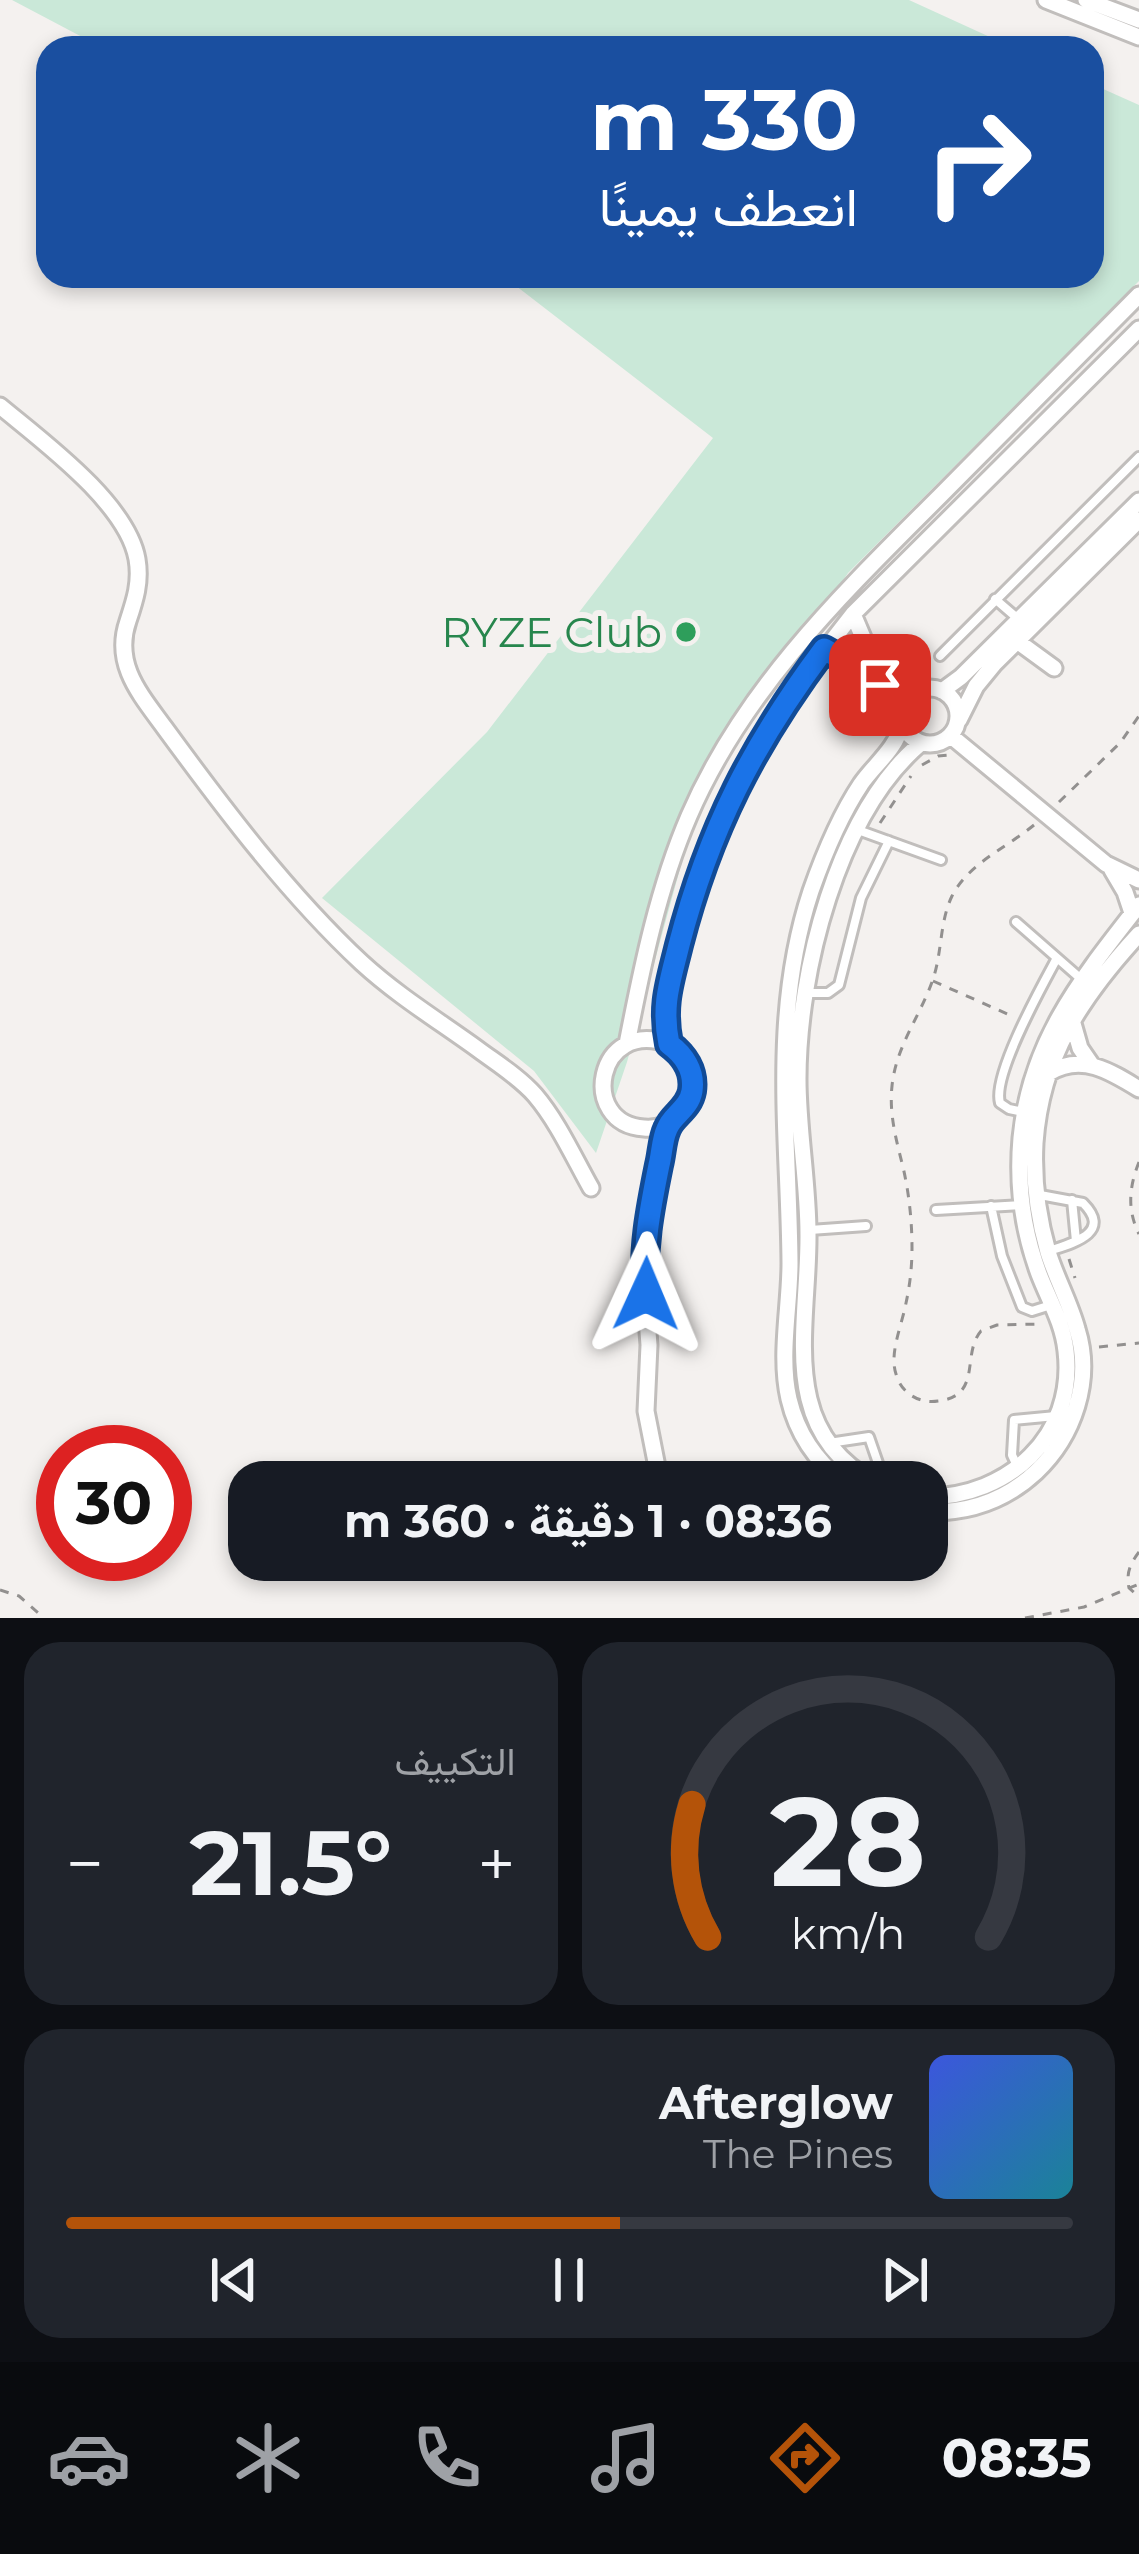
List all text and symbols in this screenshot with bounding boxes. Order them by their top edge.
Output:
text: 330 m [590,69,858,171]
icon: right [900,84,1056,240]
text: انعطف يمينًا [599,174,858,240]
place label: RYZE Club [441,606,662,658]
marker: RYZE Club [673,619,699,645]
pin [829,634,931,736]
icon: arrive [847,652,913,718]
position arrow [583,1231,709,1357]
speed limit sign: 30 [36,1425,192,1581]
text: 08:36 · 1 دقيقة · 360 m [344,1493,832,1548]
text: التكييف [395,1737,516,1785]
text: 28 [770,1765,926,1917]
text: 21.5° [189,1808,392,1918]
text: − [66,1823,104,1904]
text: + [478,1823,515,1904]
text: km/h [791,1906,905,1959]
text: Afterglow [659,2075,893,2130]
text: The Pines [703,2130,893,2178]
icon: previous [201,2247,267,2313]
icon: pause [536,2247,602,2313]
icon: next [872,2247,938,2313]
icon: car [47,2416,131,2500]
icon: climate [226,2416,310,2500]
icon: phone [405,2416,489,2500]
icon: music [584,2416,668,2500]
icon: directions [763,2416,847,2500]
text: 08:35 [942,2425,1092,2491]

